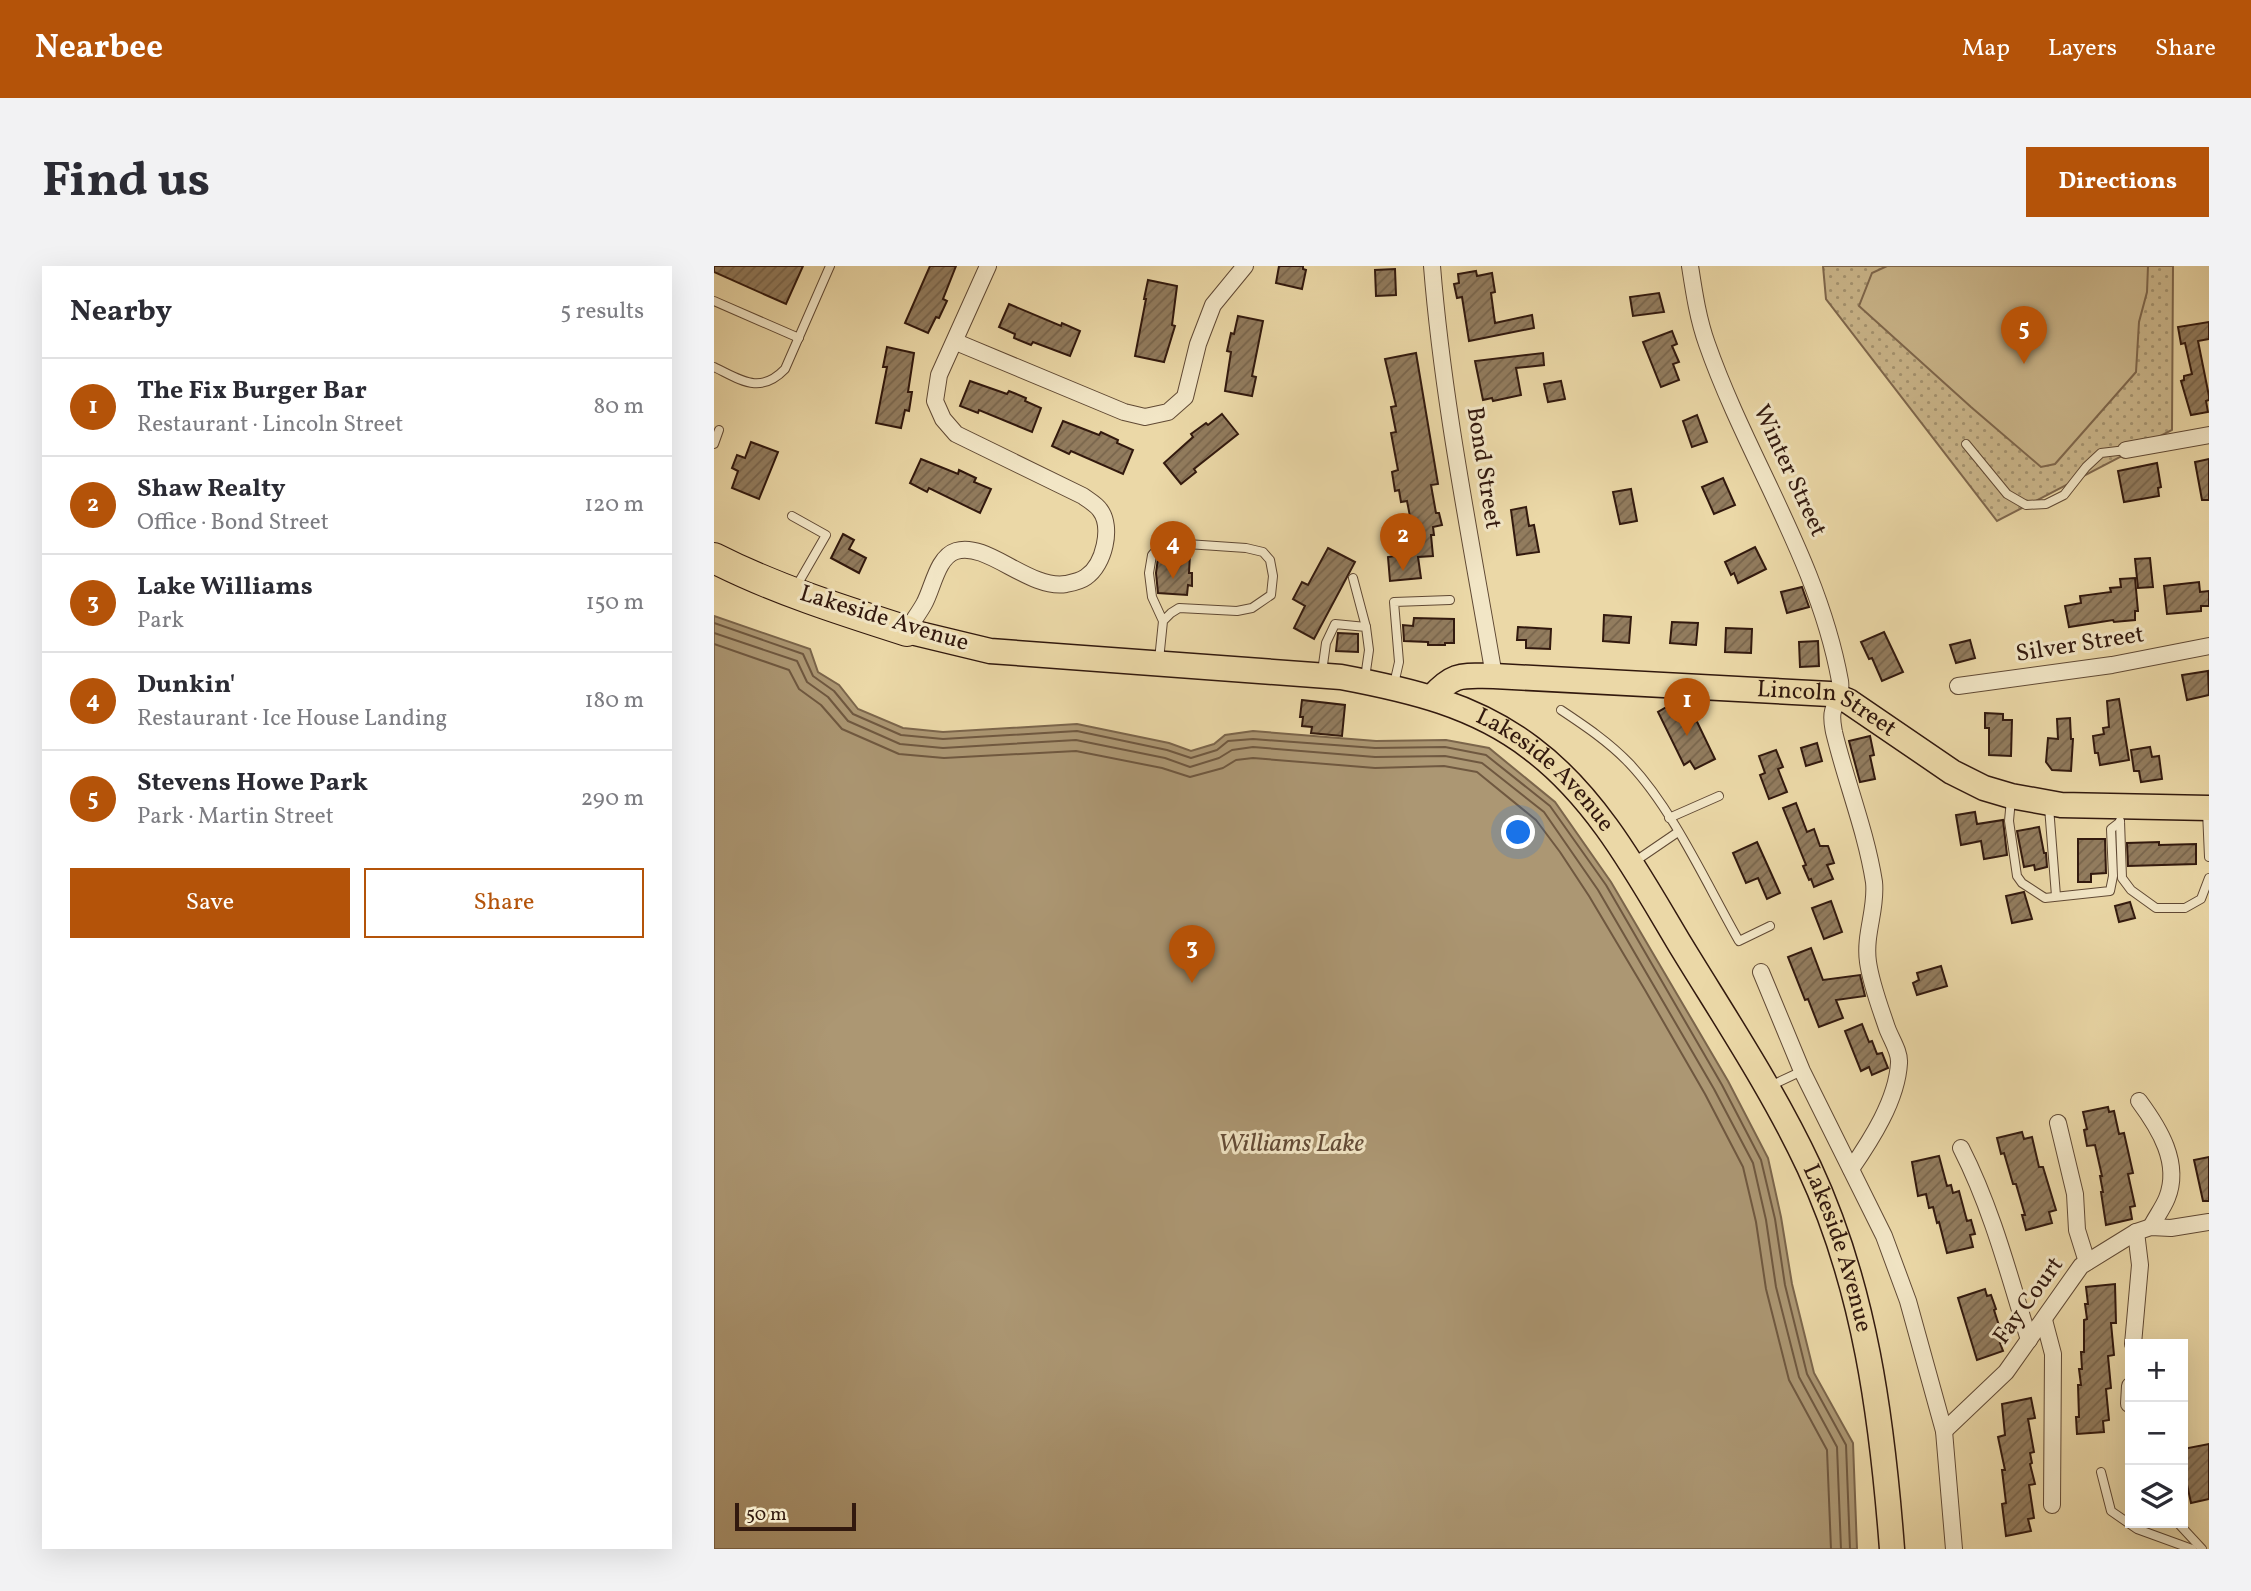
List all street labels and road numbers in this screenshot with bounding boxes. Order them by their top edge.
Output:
street label: Winter Street [1744,399,1834,543]
street label: Bond Street [1457,404,1509,532]
street label: Lakeside Avenue [795,577,973,661]
street label: Silver Street [2014,618,2146,672]
street label: Lincoln Street [1756,673,1903,746]
street label: Lakeside Avenue [1470,700,1622,839]
street label: Lakeside Avenue [1793,1159,1880,1336]
street label: Fay Court [1986,1250,2072,1352]

